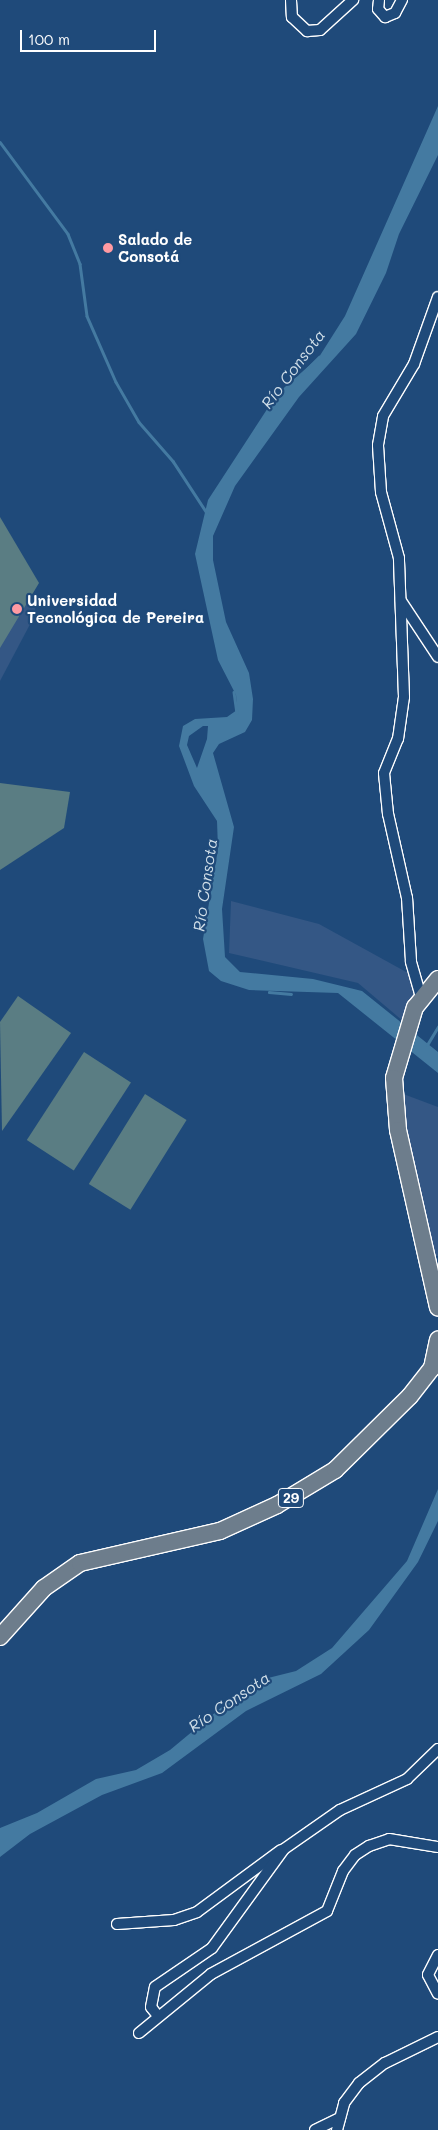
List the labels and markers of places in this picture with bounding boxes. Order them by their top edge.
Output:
place label: Salado de Consotá [118,230,192,265]
marker: Salado de Consotá [102,242,114,254]
place label: Universidad Tecnológica de Pereira [27,591,204,626]
marker: Universidad Tecnológica de Pereira [11,603,23,615]

